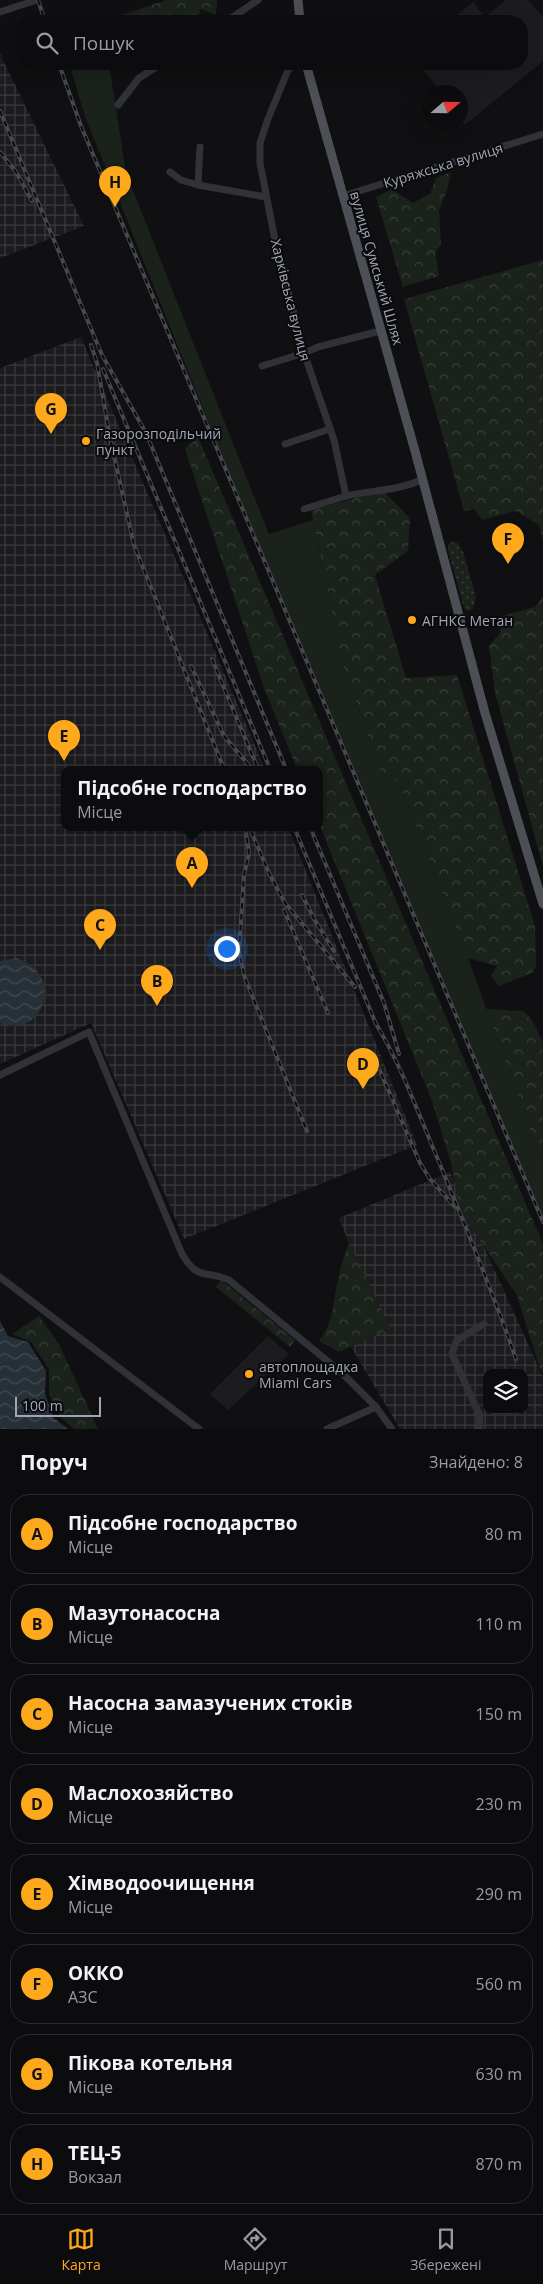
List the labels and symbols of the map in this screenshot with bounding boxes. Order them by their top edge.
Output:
north arrow [423,85,468,130]
street label: Куряжська вулиця [381,138,505,192]
pin: H [99,166,131,207]
street label: вулиця Сумський Шлях [346,189,408,348]
street label: Харківська вулиця [267,237,315,363]
pin: G [35,393,67,434]
place label: Газорозподільчий пункт [96,424,221,459]
marker: Газорозподільчий пункт [80,435,92,447]
pin: F [492,523,524,564]
place label: АГНКС Метан [422,611,513,630]
marker: АГНКС Метан [406,614,418,626]
pin: E [48,720,80,761]
pin: A [176,847,208,888]
pin: C [84,909,116,950]
your location [214,936,240,962]
pin: B [141,965,173,1006]
pin: D [347,1048,379,1089]
place label: автоплощадка Miami Cars [259,1357,358,1392]
marker: автоплощадка Miami Cars [243,1368,255,1380]
scale bar [15,1394,101,1417]

